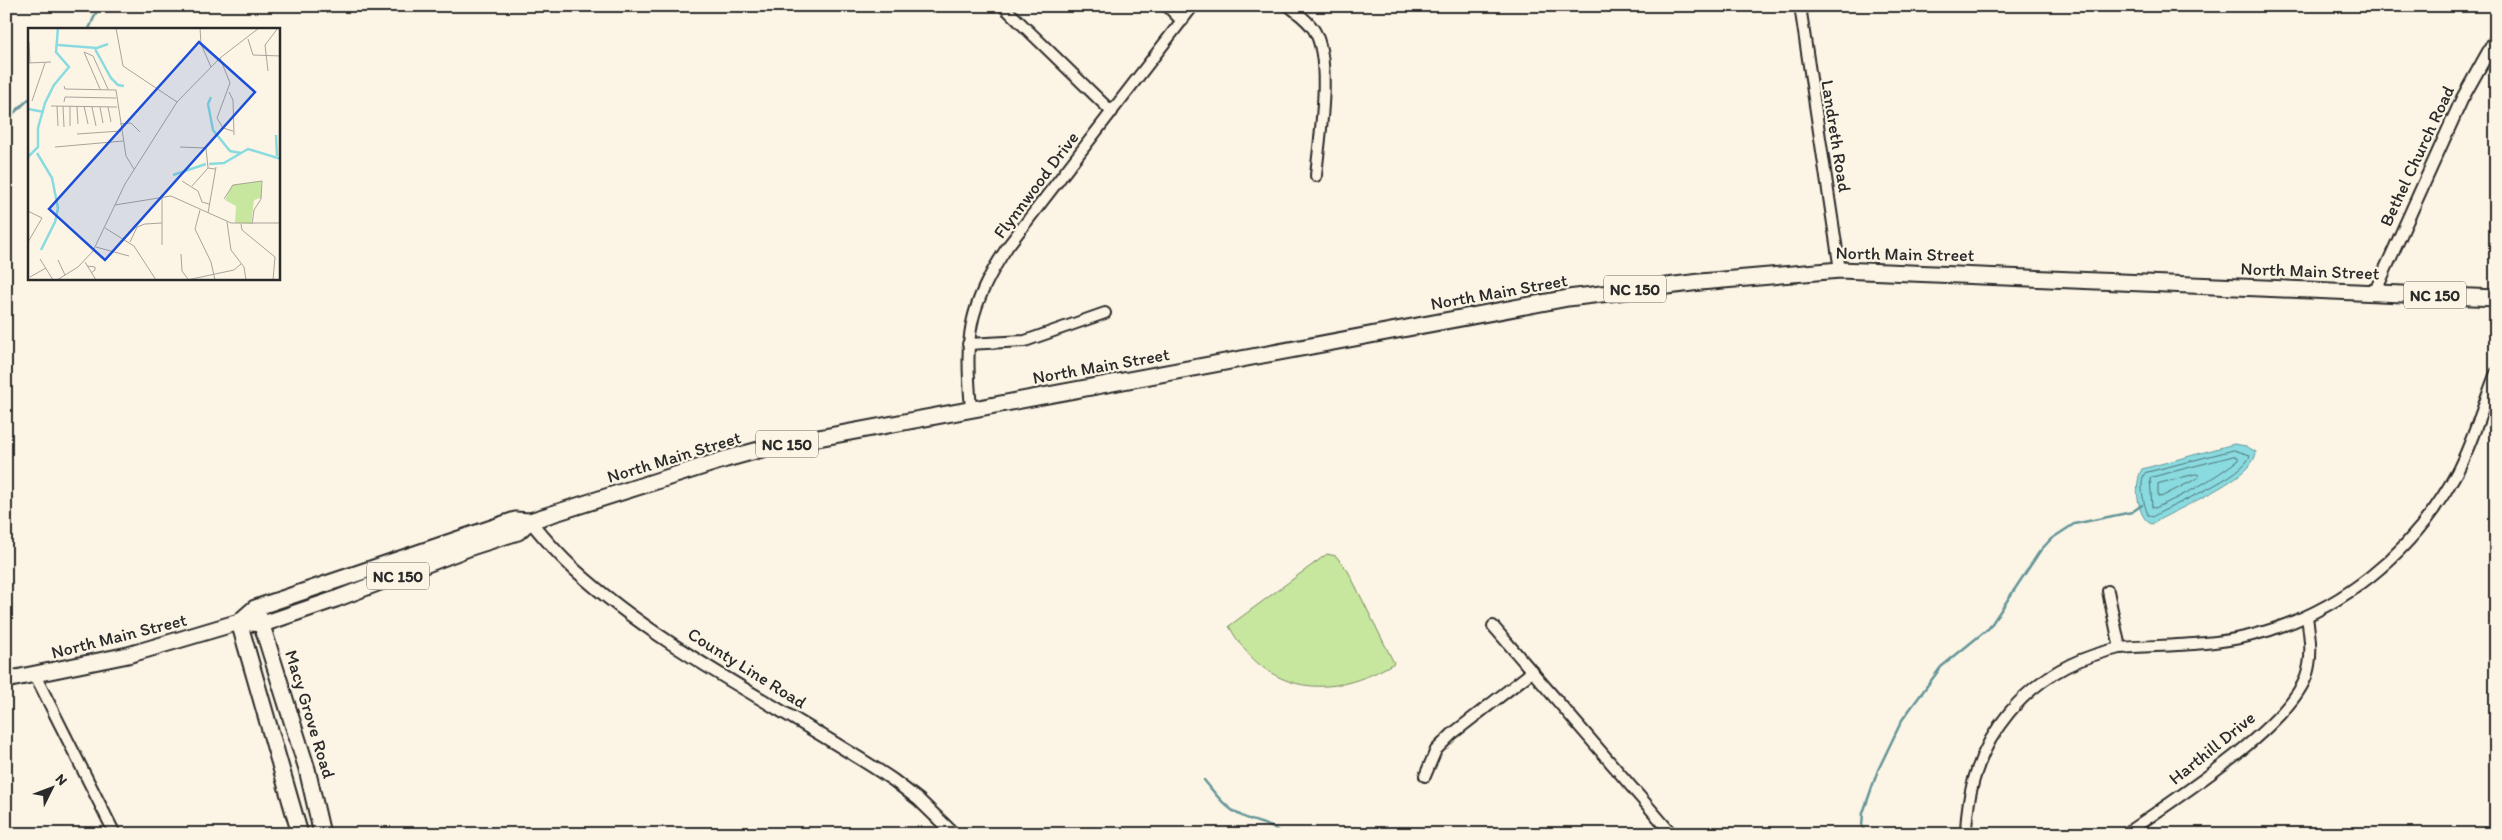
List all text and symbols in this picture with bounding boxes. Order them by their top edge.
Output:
inset map [28,28,280,280]
street label: Landreth Road [1816,78,1856,194]
street label: Bethel Church Road [2375,82,2459,230]
street label: Flynnwood Drive [989,127,1083,243]
street label: North Main Street [1835,242,1975,266]
street label: North Main Street [2240,258,2380,284]
street label: North Main Street [1429,269,1570,315]
road number: NC 150 [1604,276,1666,302]
road number: NC 150 [2404,282,2466,308]
street label: North Main Street [1031,343,1172,389]
street label: North Main Street [604,426,744,488]
road number: NC 150 [756,430,818,458]
road number: NC 150 [367,562,429,590]
street label: North Main Street [49,608,189,663]
street label: County Line Road [684,623,811,714]
street label: Macy Grove Road [280,647,340,781]
street label: Harthill Drive [2164,707,2260,789]
north arrow [28,762,78,812]
text: N [52,770,71,789]

